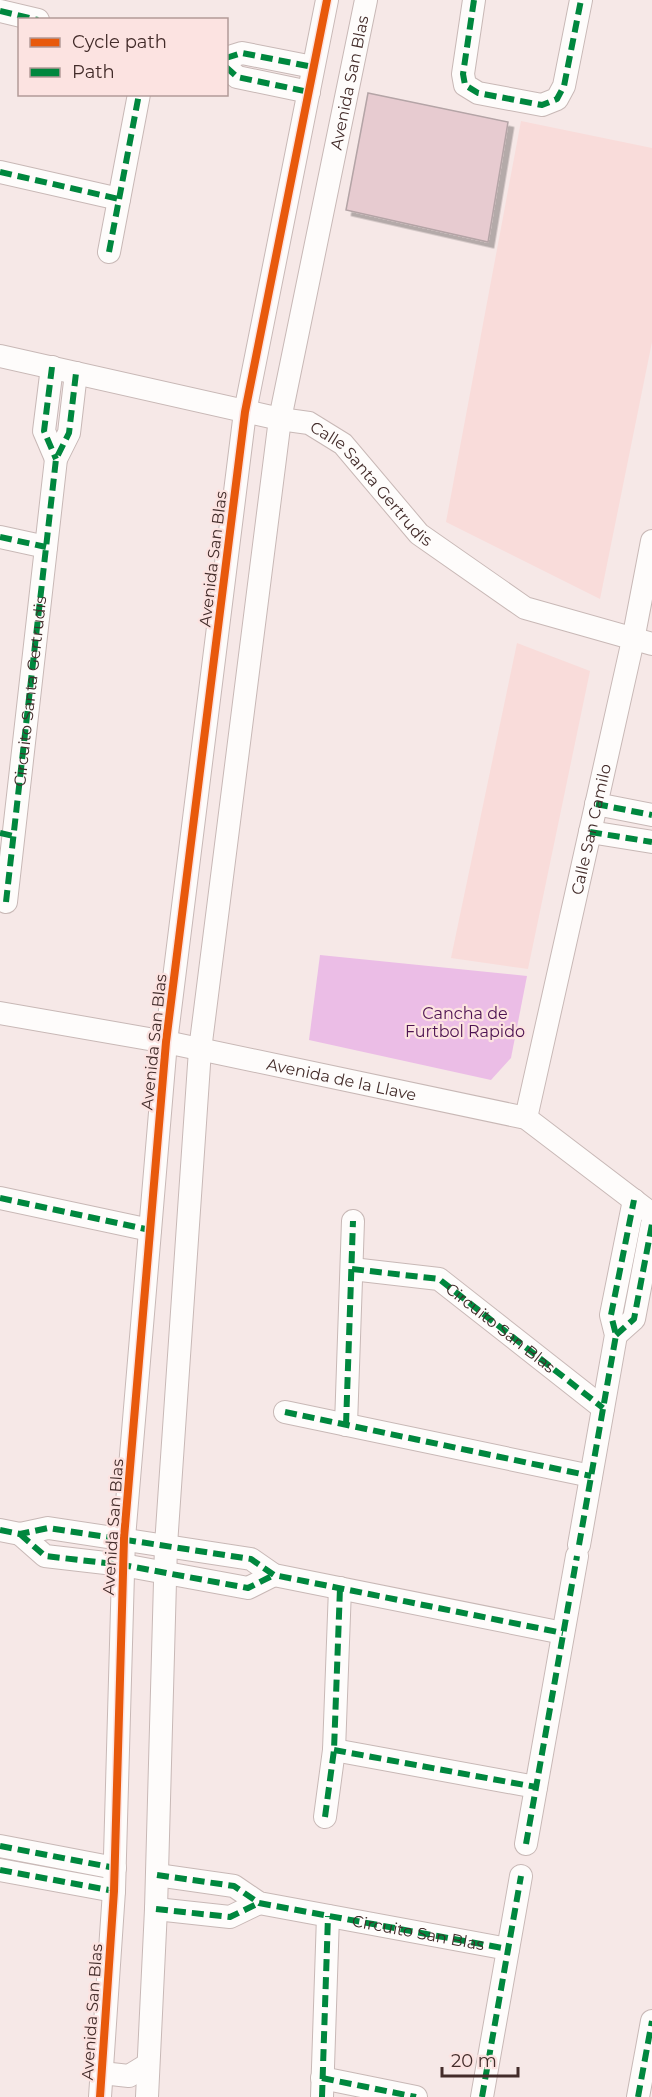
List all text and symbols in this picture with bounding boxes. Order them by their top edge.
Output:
street label: Avenida San Blas [326,13,372,152]
legend [18,18,228,96]
text: Cycle path [72,31,167,53]
text: Path [72,61,115,83]
street label: Calle Santa Gertrudis [307,417,436,550]
street label: Avenida San Blas [195,490,231,628]
street label: Circuito Santa Gertrudis [10,595,50,788]
street label: Calle San Camilo [567,762,615,897]
street label: Avenida San Blas [137,973,171,1111]
park label: Cancha de Furtbol Rapido [405,1004,525,1041]
street label: Avenida de la Llave [265,1054,418,1104]
street label: Circuito San Blas [442,1279,559,1377]
street label: Avenida San Blas [99,1458,127,1596]
street label: Circuito San Blas [351,1911,486,1954]
street label: Avenida San Blas [78,1943,106,2081]
scale bar [442,2040,518,2078]
text: 20 m [451,2050,497,2072]

